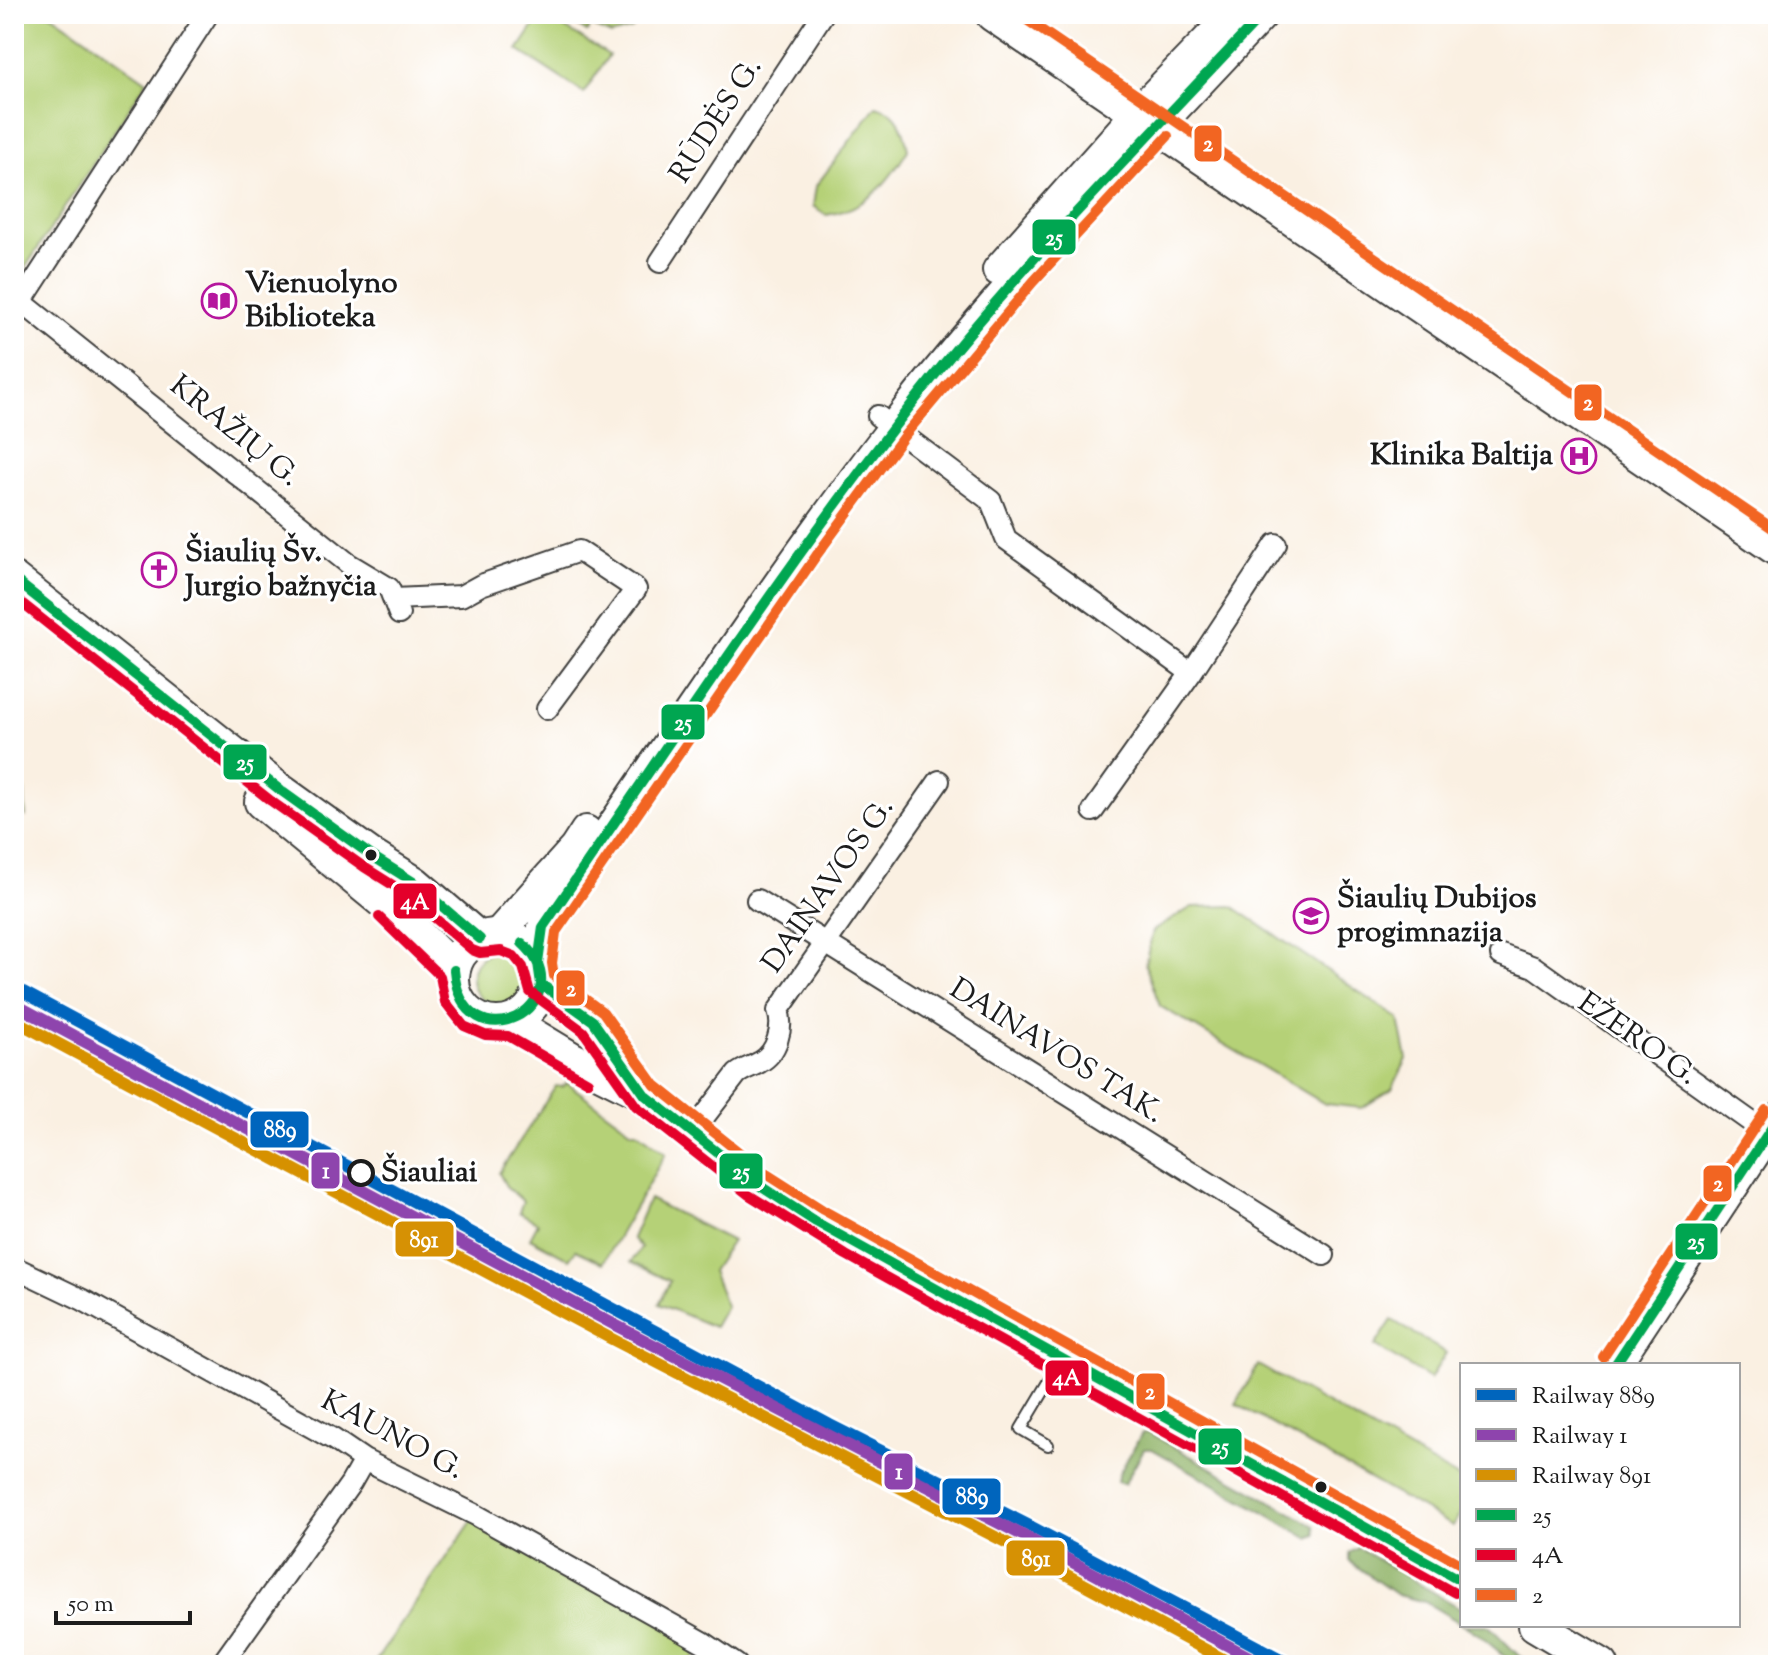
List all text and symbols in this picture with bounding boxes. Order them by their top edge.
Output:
street label: RŪDĖS G. [660,50,774,192]
line badge: 2 [1193,124,1223,163]
text: 2 [1203,130,1214,162]
line badge: 25 [1031,218,1077,256]
text: 25 [1045,224,1063,256]
place label: Vienuolyno Biblioteka [245,263,398,340]
library icon: Vienuolyno Biblioteka [200,282,238,320]
street label: KRAŽIŲ G. [159,366,309,498]
line badge: 2 [1573,383,1603,422]
text: 2 [1583,389,1594,421]
place label: Klinika Baltija [1370,435,1553,478]
hospital icon: Klinika Baltija [1560,437,1598,475]
place label: Šiaulių Šv. Jurgio bažnyčia [183,532,377,609]
church icon: Šiaulių Šv. Jurgio bažnyčia [140,551,178,589]
line badge: 25 [660,703,706,741]
text: 25 [674,709,692,741]
line badge: 25 [222,743,268,781]
text: 25 [236,749,254,781]
street label: DAINAVOS G. [752,789,906,983]
unlabelled marker [363,847,379,863]
place label: Šiaulių Dubijos progimnazija [1337,878,1537,955]
line badge: 4A [392,882,438,920]
text: 4A [400,888,430,920]
school or university icon: Šiaulių Dubijos progimnazija [1292,897,1330,935]
line badge: 2 [555,969,586,1007]
street label: DAINAVOS TAK. [940,969,1172,1135]
text: 2 [566,975,577,1007]
street label: EŽERO G. [1568,983,1706,1097]
line badge: 889 [249,1110,310,1149]
text: 889 [264,1116,297,1148]
line badge: 1 [310,1151,341,1190]
place label: Šiauliai [381,1152,478,1195]
line badge: 25 [718,1152,764,1190]
text: 1 [322,1157,330,1189]
text: 25 [732,1158,750,1190]
marker: Šiauliai [348,1160,374,1186]
line badge: 2 [1702,1164,1733,1203]
text: 2 [1713,1170,1724,1202]
line badge: 891 [394,1220,455,1258]
line badge: 25 [1674,1222,1719,1261]
text: 891 [409,1226,439,1258]
text: 25 [1687,1228,1705,1260]
line badge: 4A [1044,1359,1090,1397]
legend [1460,1363,1740,1627]
text: 4A [1052,1364,1082,1396]
line badge: 2 [1135,1372,1166,1411]
text: 2 [1145,1378,1156,1410]
street label: KAUNO G. [313,1380,471,1492]
text: Railway 889 [1532,1380,1655,1414]
text: Railway 1 [1532,1420,1627,1454]
line badge: 25 [1197,1427,1243,1466]
text: 25 [1211,1433,1229,1465]
line badge: 1 [883,1452,914,1491]
text: 1 [895,1458,903,1490]
text: Railway 891 [1532,1460,1651,1494]
line badge: 889 [941,1477,1002,1516]
unlabelled marker [1313,1479,1329,1495]
text: 889 [956,1483,989,1515]
text: 25 [1532,1500,1551,1534]
line badge: 891 [1005,1539,1066,1577]
text: 4A [1532,1540,1564,1574]
text: 891 [1021,1545,1051,1577]
scale bar [56,1575,190,1625]
text: 2 [1532,1580,1543,1614]
text: 50 m [66,1588,114,1622]

